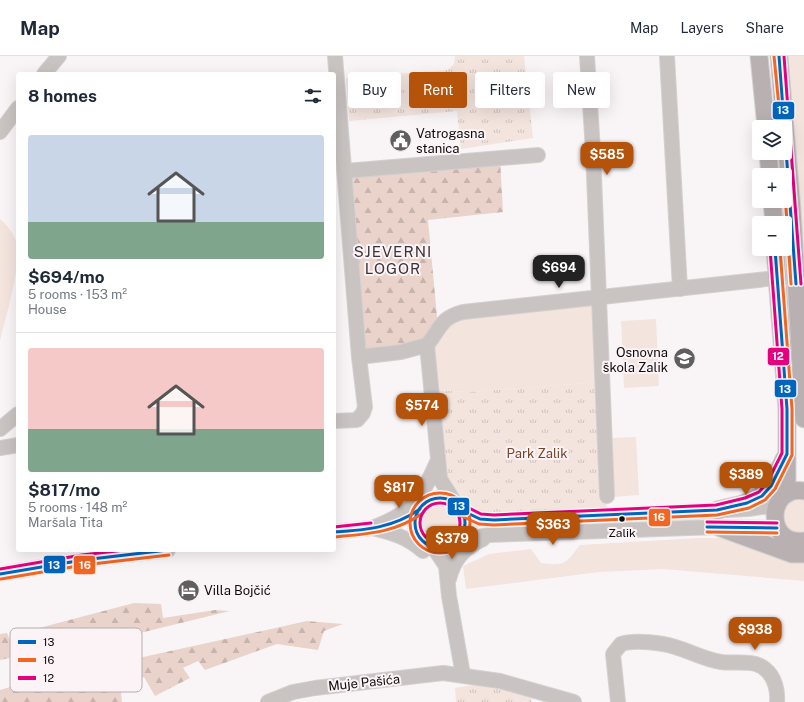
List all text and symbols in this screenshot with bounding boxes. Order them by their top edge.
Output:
text: Map [20,17,60,39]
text: Map [630,20,658,36]
text: Layers [680,20,724,36]
text: Share [746,20,784,36]
chip: Buy [348,72,401,108]
chip: Rent [409,72,467,108]
chip: Filters [475,72,545,108]
chip: New [553,72,610,108]
icon: filters [302,85,324,107]
text: 8 homes [28,86,97,106]
line badge: 13 [772,101,795,120]
text: 13 [777,104,789,116]
map controls [752,120,792,256]
button: layers [752,120,792,160]
place label: Vatrogasna stanica [416,126,485,156]
public building icon: Vatrogasna stanica [388,127,414,153]
pin: $585 [583,142,631,176]
text: $585 [589,147,625,162]
icon: home [140,161,212,233]
button: + [752,168,792,208]
button: − [752,216,792,256]
district label: SJEVERNI LOGOR [354,243,432,277]
pin: $694 [535,255,583,289]
text: $694 [542,260,576,275]
text: $694/mo [28,267,105,287]
text: 5 rooms · 153 m² [28,287,127,302]
text: House [28,302,67,317]
place label: Osnovna škola Zalik [603,345,668,375]
school or university icon: Osnovna škola Zalik [671,346,697,372]
line badge: 12 [767,347,790,366]
text: 12 [772,350,784,362]
icon: home [140,374,212,446]
line badge: 13 [774,379,797,398]
text: 13 [779,383,791,395]
pin: $574 [398,393,446,427]
text: $574 [405,398,439,413]
park label: Park Zalik [507,446,567,461]
pin: $389 [722,462,770,496]
text: $389 [729,467,763,482]
pin: $817 [375,475,423,509]
text: $817/mo [28,480,100,500]
text: $817 [383,480,415,495]
line badge: 13 [447,497,470,516]
text: 5 rooms · 148 m² [28,500,127,515]
text: 13 [453,500,465,512]
line badge: 16 [648,508,671,527]
text: 16 [653,511,665,523]
pin: $363 [529,512,577,546]
marker: Zalik [617,514,627,524]
text: Maršala Tita [28,515,103,530]
text: $363 [536,517,570,532]
pin: $379 [428,526,476,560]
place label: Zalik [608,526,636,540]
text: $379 [435,531,469,546]
line badge: 13 [43,555,66,574]
line badge: 16 [73,555,96,575]
text: 13 [48,559,60,571]
text: 16 [79,559,91,571]
hotel icon: Villa Bojčić [175,577,201,603]
place label: Villa Bojčić [204,583,271,598]
pin: $938 [731,617,779,651]
text: $938 [738,622,772,637]
legend [10,628,142,692]
text: 13 [43,636,54,648]
text: 16 [43,654,54,666]
street label: Muje Pašića [327,671,401,694]
text: 12 [43,672,54,684]

